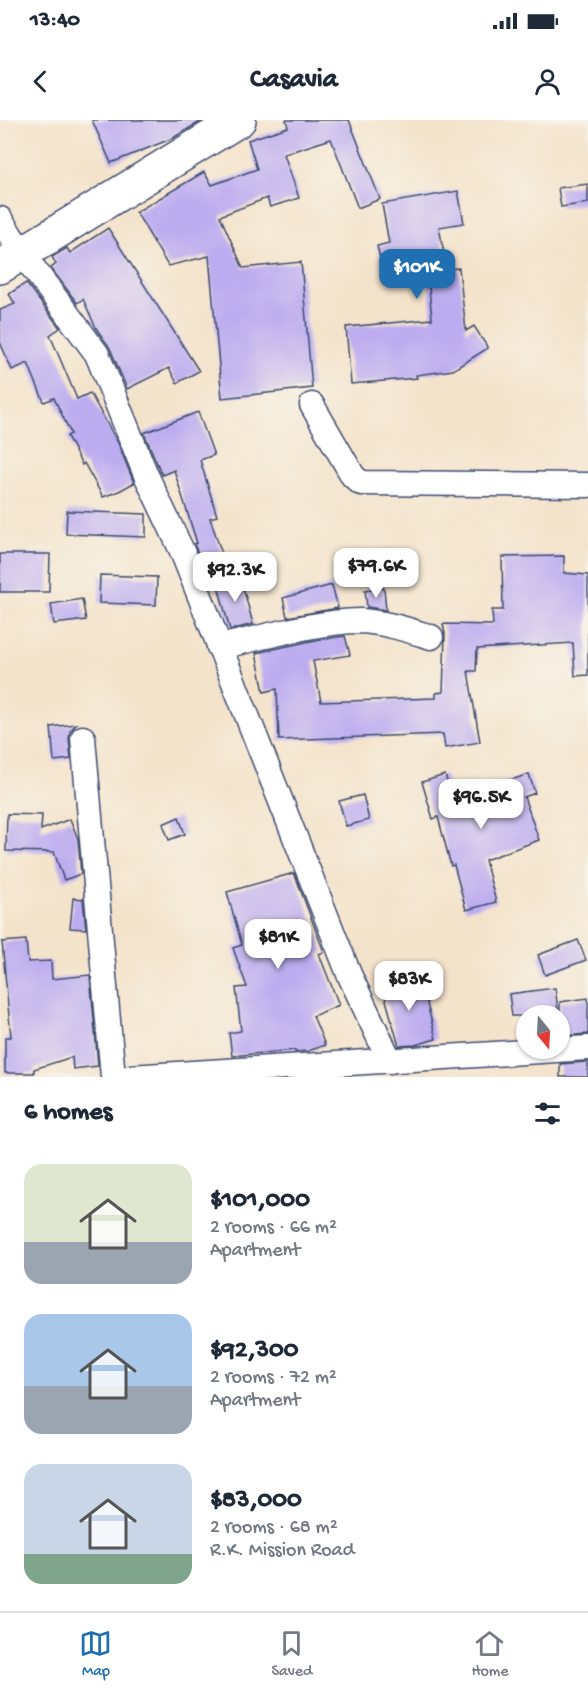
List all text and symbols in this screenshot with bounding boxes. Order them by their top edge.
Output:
text: 13:40 [30,8,80,34]
icon: back [24,65,57,98]
text: Casavia [250,65,338,97]
icon: person [531,65,564,98]
pin: $101K [375,249,459,300]
text: $101K [393,257,441,280]
pin: $79.6K [327,548,425,599]
pin: $92.3K [186,552,284,603]
text: $79.6K [348,556,404,579]
text: $92.3K [207,560,263,583]
pin: $96.5K [432,779,530,830]
text: $96.5K [453,787,509,810]
pin: $81K [242,919,314,970]
text: $81K [258,927,298,950]
pin: $83K [373,961,445,1012]
text: $83K [388,969,430,992]
north arrow [516,1005,570,1059]
map controls [516,1005,570,1059]
icon: filters [531,1097,564,1130]
text: 6 homes [24,1098,112,1129]
text: $101,000 [210,1186,310,1217]
icon: home [72,1188,144,1260]
text: 2 rooms · 66 m² [210,1217,337,1240]
text: Apartment [210,1240,300,1263]
text: $92,300 [210,1336,299,1367]
icon: home [72,1338,144,1410]
text: 2 rooms · 72 m² [210,1367,337,1390]
text: Apartment [210,1390,300,1413]
text: $83,000 [210,1486,302,1517]
icon: home [72,1488,144,1560]
text: 2 rooms · 68 m² [210,1517,338,1540]
text: R.K. Mission Road [210,1540,354,1563]
tab: Map [79,1627,112,1682]
tab: Saved [271,1627,312,1682]
tab: Home [471,1627,508,1682]

